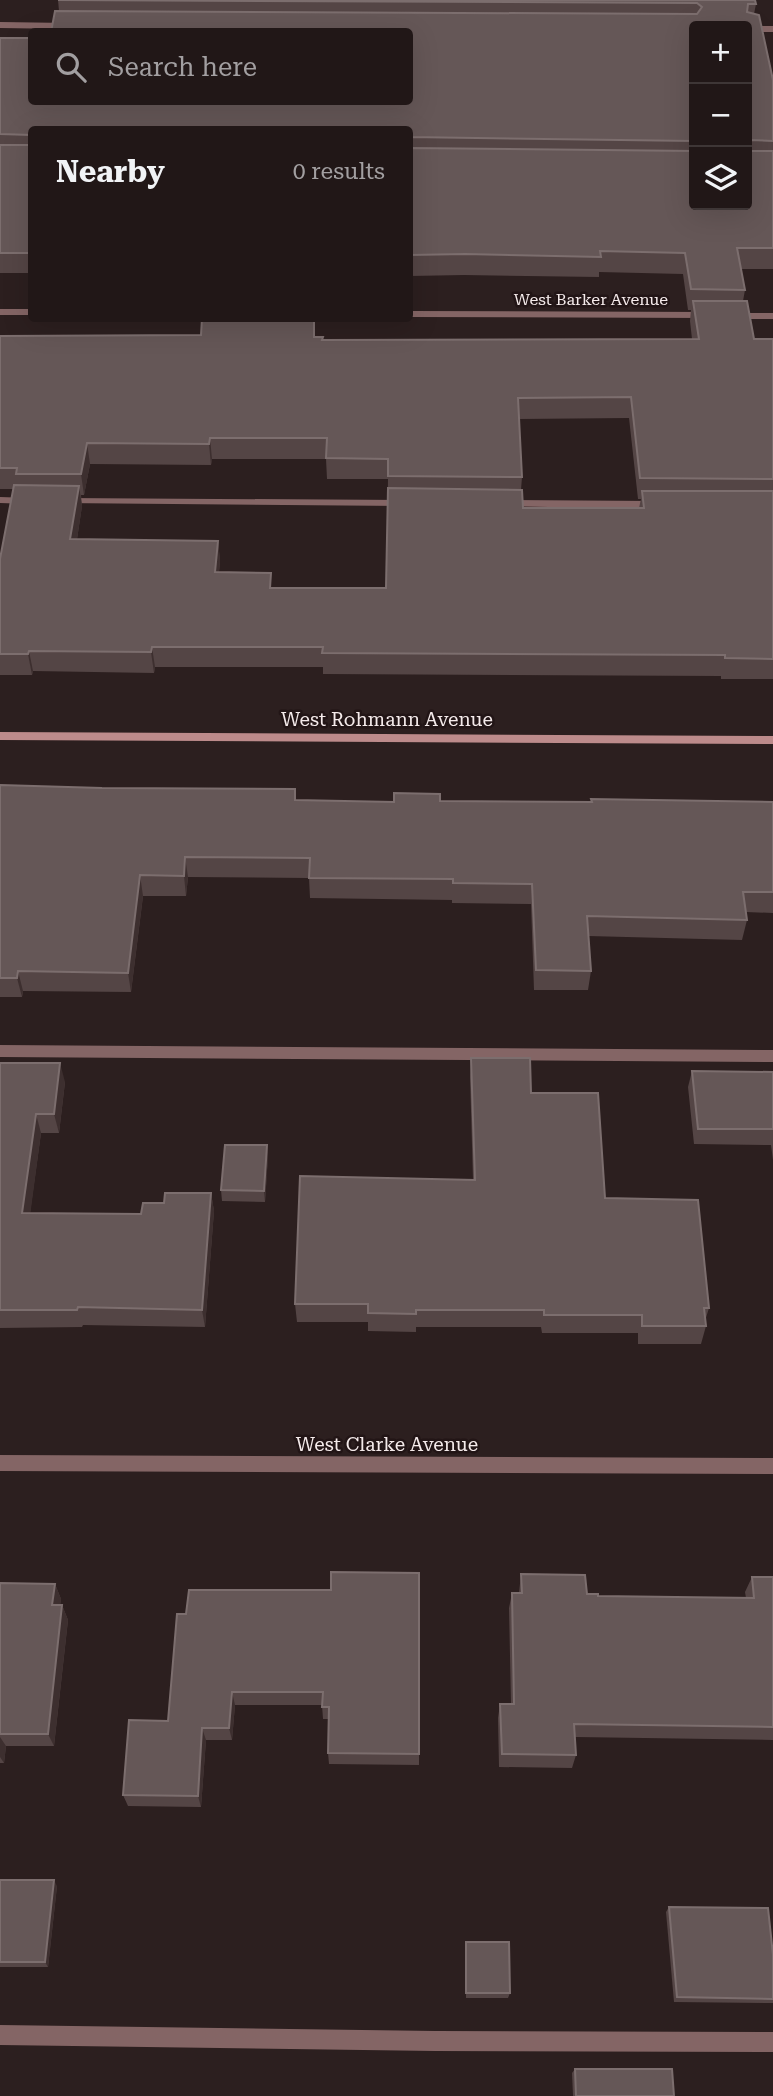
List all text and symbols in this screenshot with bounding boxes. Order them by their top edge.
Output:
map controls [689,21,752,210]
button: + [689,21,752,84]
search box [28,28,413,105]
icon: search [52,48,90,86]
text: Search here [108,52,257,82]
button: − [689,84,752,147]
button: layers [689,147,752,210]
text: Nearby [56,154,165,189]
text: 0 results [293,158,385,185]
street label: West Barker Avenue [514,290,668,309]
street label: West Rohmann Avenue [281,708,493,731]
street label: West Clarke Avenue [296,1433,478,1456]

